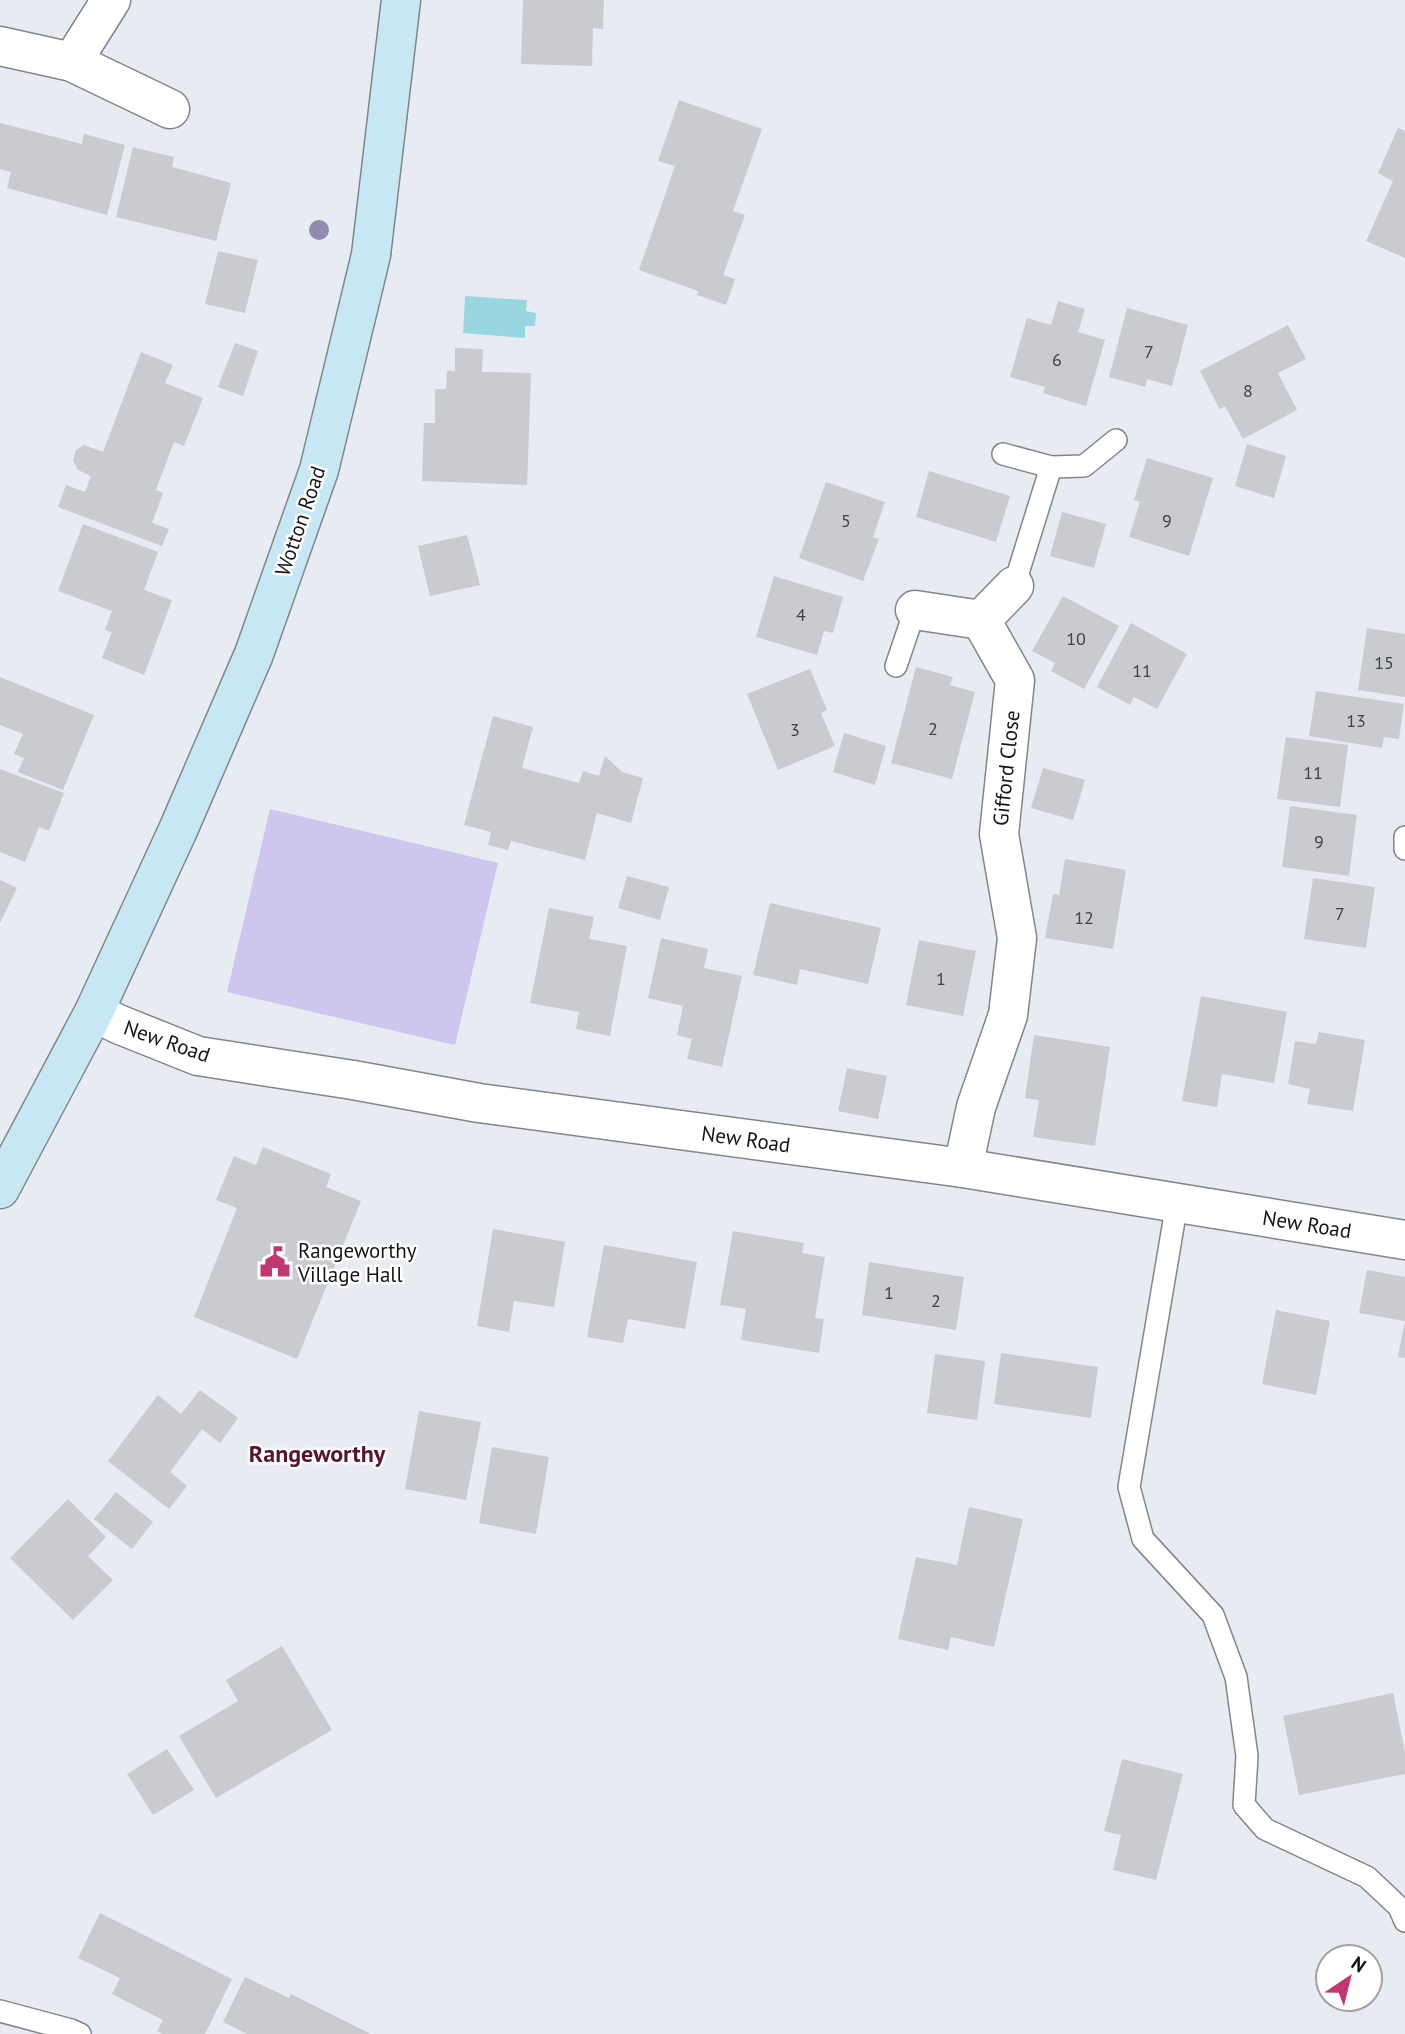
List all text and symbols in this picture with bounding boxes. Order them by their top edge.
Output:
house number: 7 [1144,340,1154,363]
house number: 6 [1052,348,1062,371]
house number: 8 [1243,379,1253,402]
street label: Wotton Road [269,462,331,580]
house number: 5 [841,509,851,532]
house number: 9 [1162,509,1172,532]
house number: 4 [796,603,806,626]
house number: 10 [1066,627,1086,650]
house number: 15 [1374,651,1394,674]
house number: 11 [1132,659,1152,682]
street label: Gifford Close [987,709,1025,827]
house number: 13 [1346,709,1366,732]
house number: 2 [928,717,938,740]
house number: 3 [790,718,800,741]
house number: 11 [1303,761,1323,784]
house number: 9 [1314,830,1324,853]
house number: 7 [1335,902,1345,925]
house number: 12 [1074,906,1094,929]
house number: 1 [936,967,946,990]
street label: New Road [120,1014,214,1068]
street label: New Road [700,1119,792,1159]
street label: New Road [1261,1204,1353,1244]
place label: Rangeworthy Village Hall [297,1237,417,1288]
public building icon: Rangeworthy Village Hall [258,1245,292,1279]
house number: 1 [884,1281,894,1304]
house number: 2 [931,1289,941,1312]
district label: Rangeworthy [249,1438,386,1469]
north arrow [1314,1943,1384,2013]
text: N [1347,1951,1371,1977]

